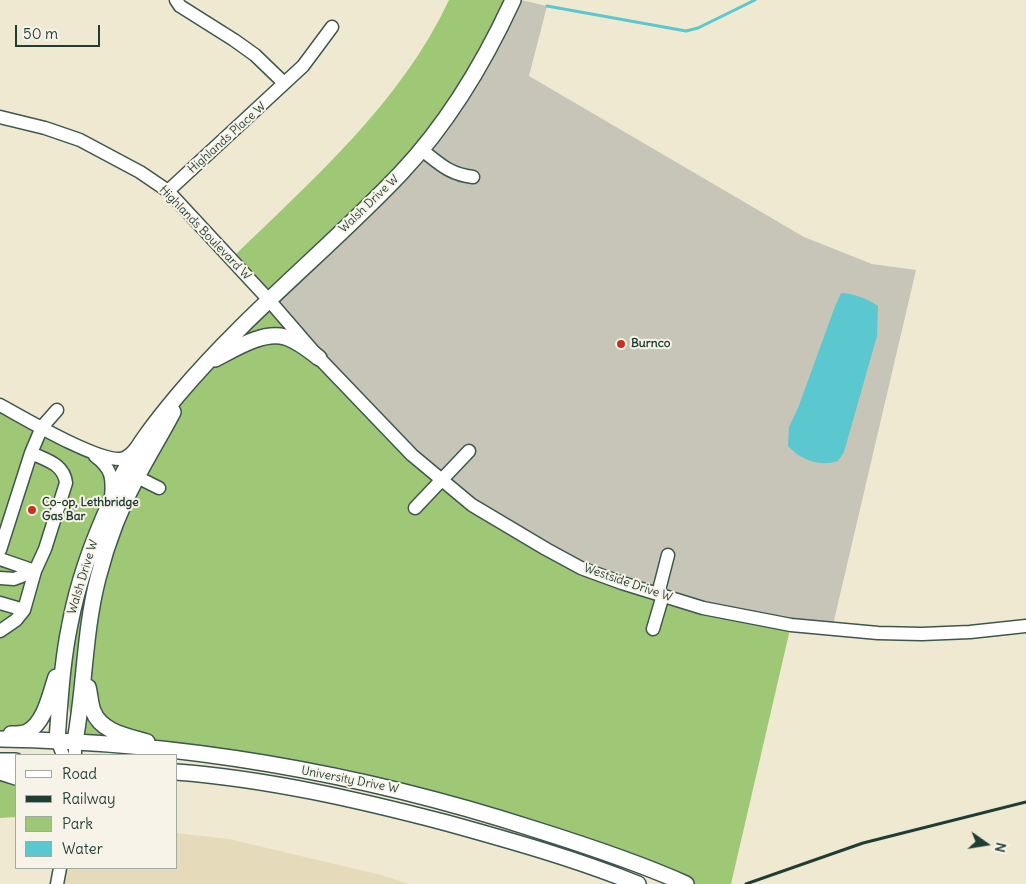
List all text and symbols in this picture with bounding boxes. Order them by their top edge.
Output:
scale bar [18,15,102,47]
text: 50 m [23,24,58,43]
street label: Highlands Place W [185,99,269,177]
street label: Walsh Drive W [336,172,402,236]
street label: Highlands Boulevard W [156,183,254,283]
place label: Burnco [631,337,670,351]
marker: Burnco [615,338,627,350]
place label: Co-op, Lethbridge Gas Bar [42,496,139,524]
marker: Co-op, Lethbridge Gas Bar [26,504,38,516]
street label: Walsh Drive W [65,538,101,616]
street label: Westside Drive W [582,561,674,605]
legend [15,754,178,869]
street label: University Drive W [300,763,400,797]
text: Road [62,764,97,783]
text: Railway [62,789,116,808]
text: Park [62,814,93,833]
north arrow [961,819,1011,869]
text: Water [62,839,103,858]
text: N [991,841,1010,854]

